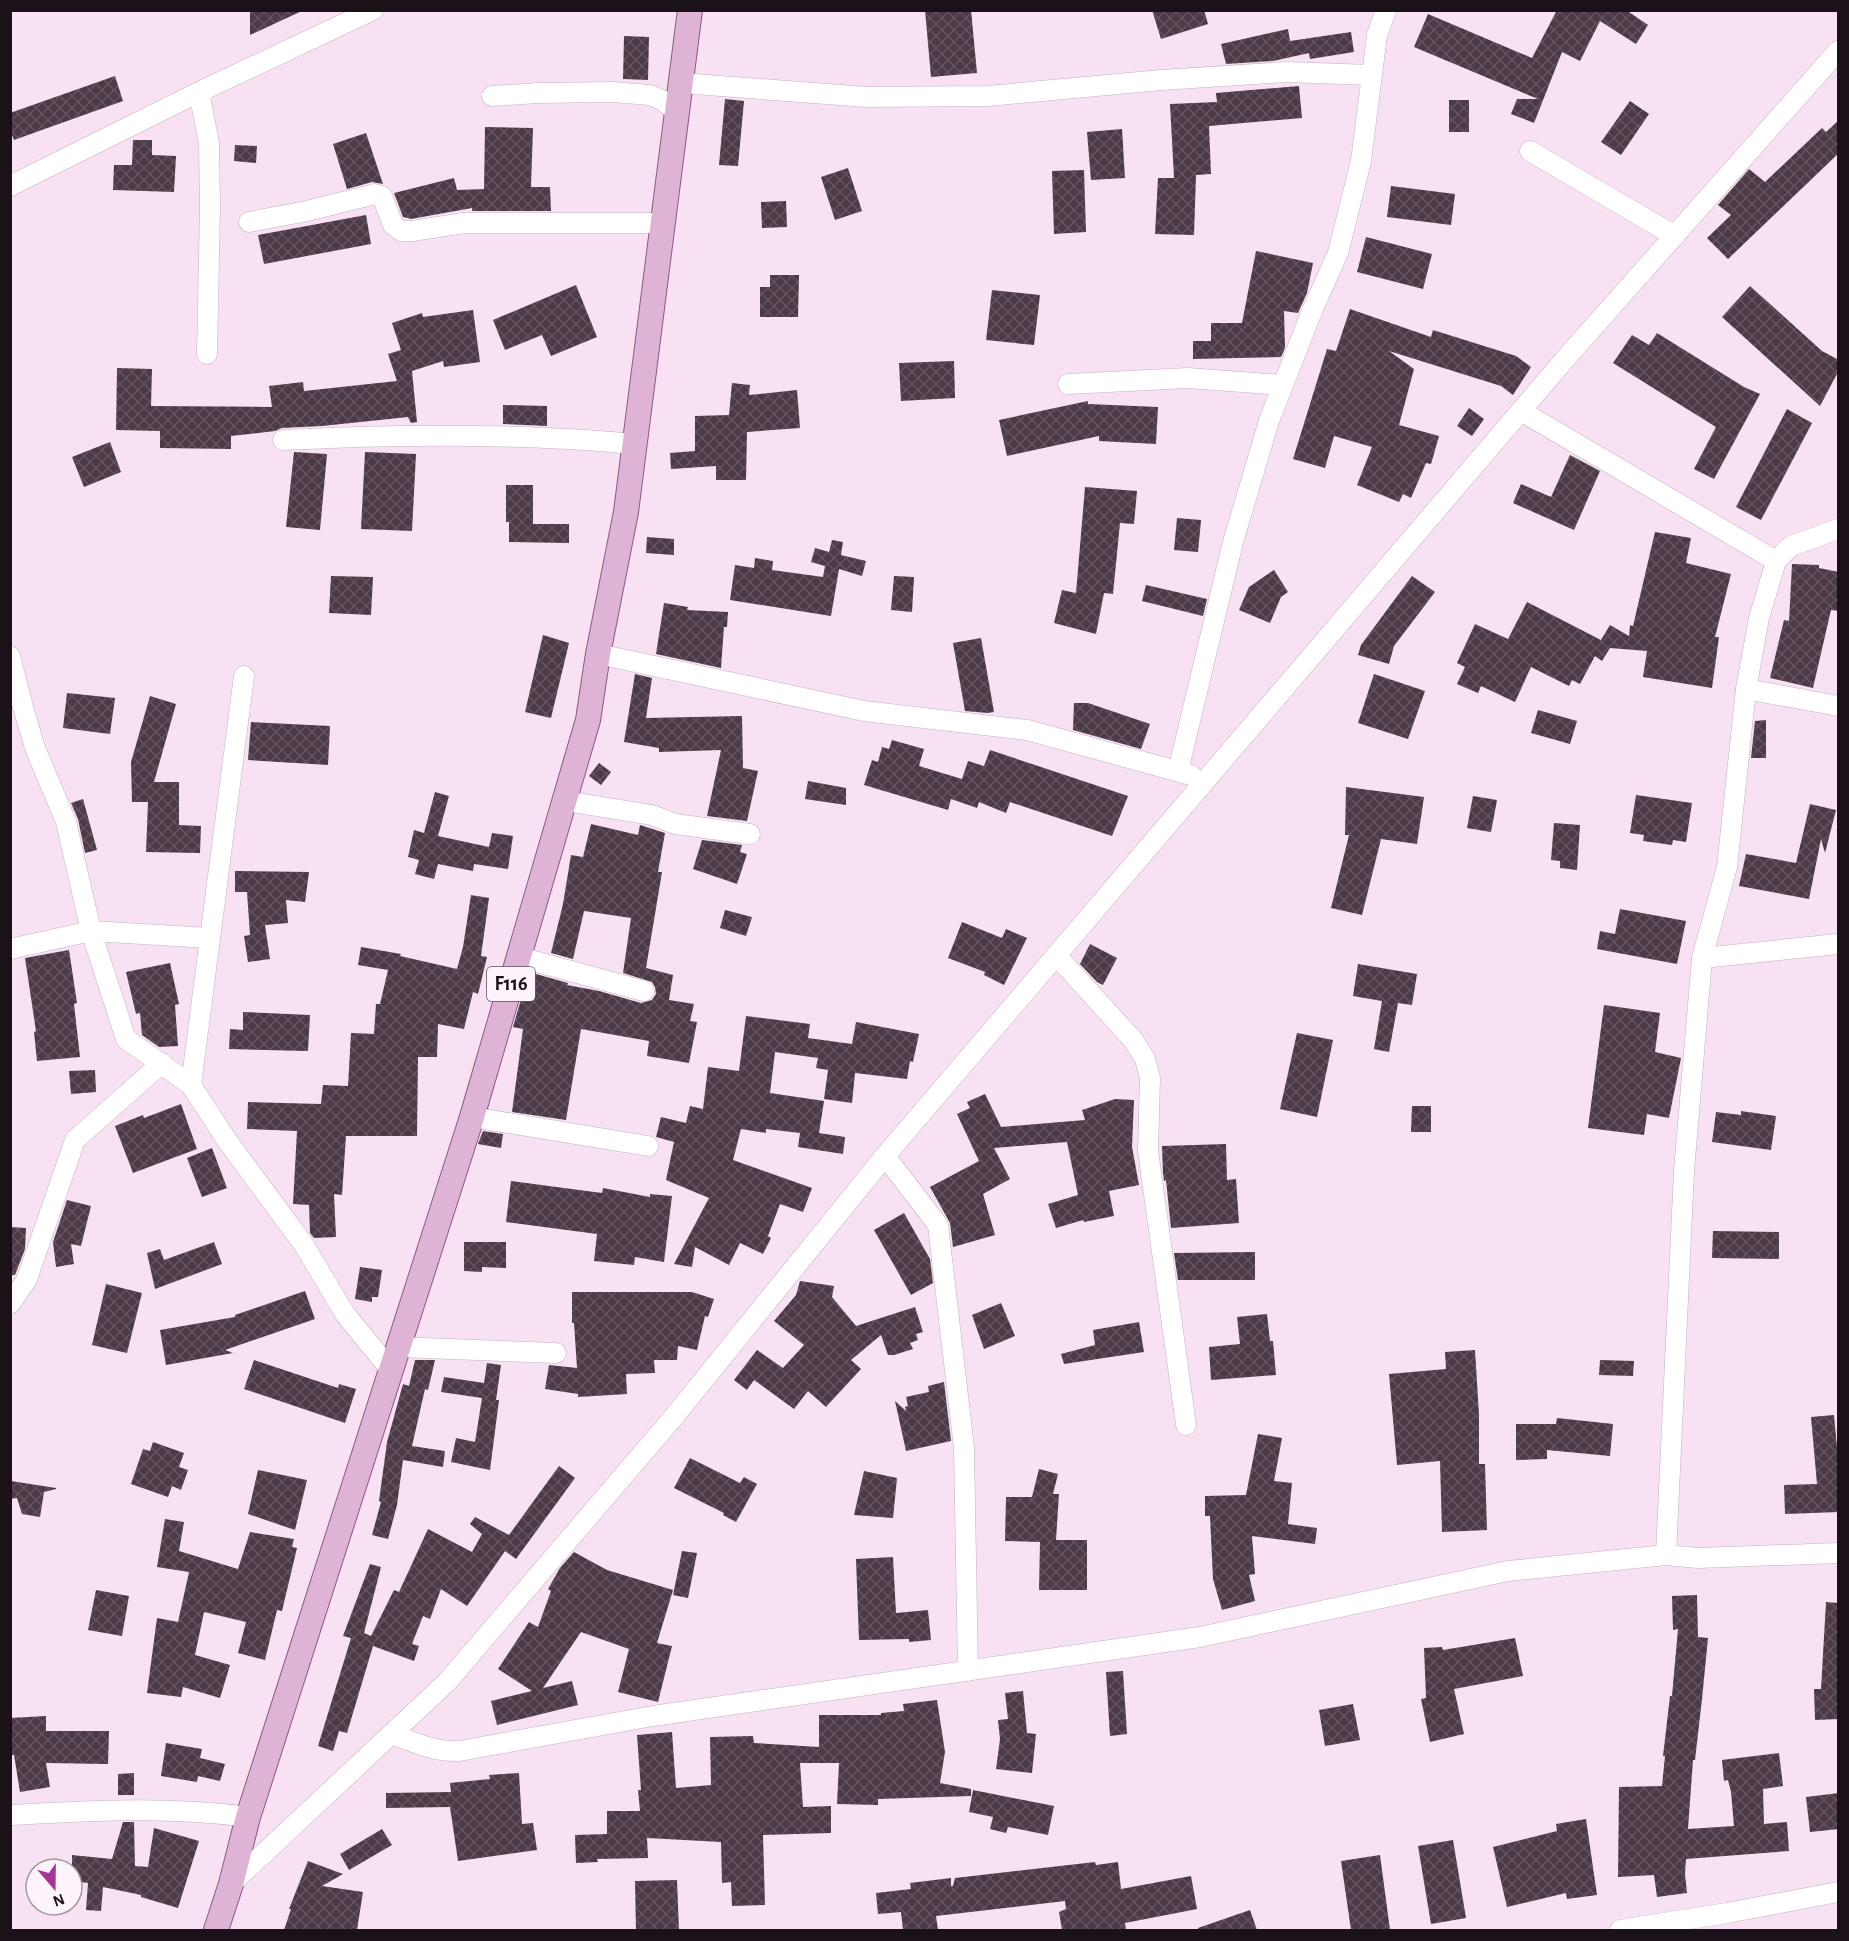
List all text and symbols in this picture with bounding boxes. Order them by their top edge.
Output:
road number: F116 [487,967,535,1001]
north arrow [24,1857,84,1917]
text: N [51,1891,67,1910]

